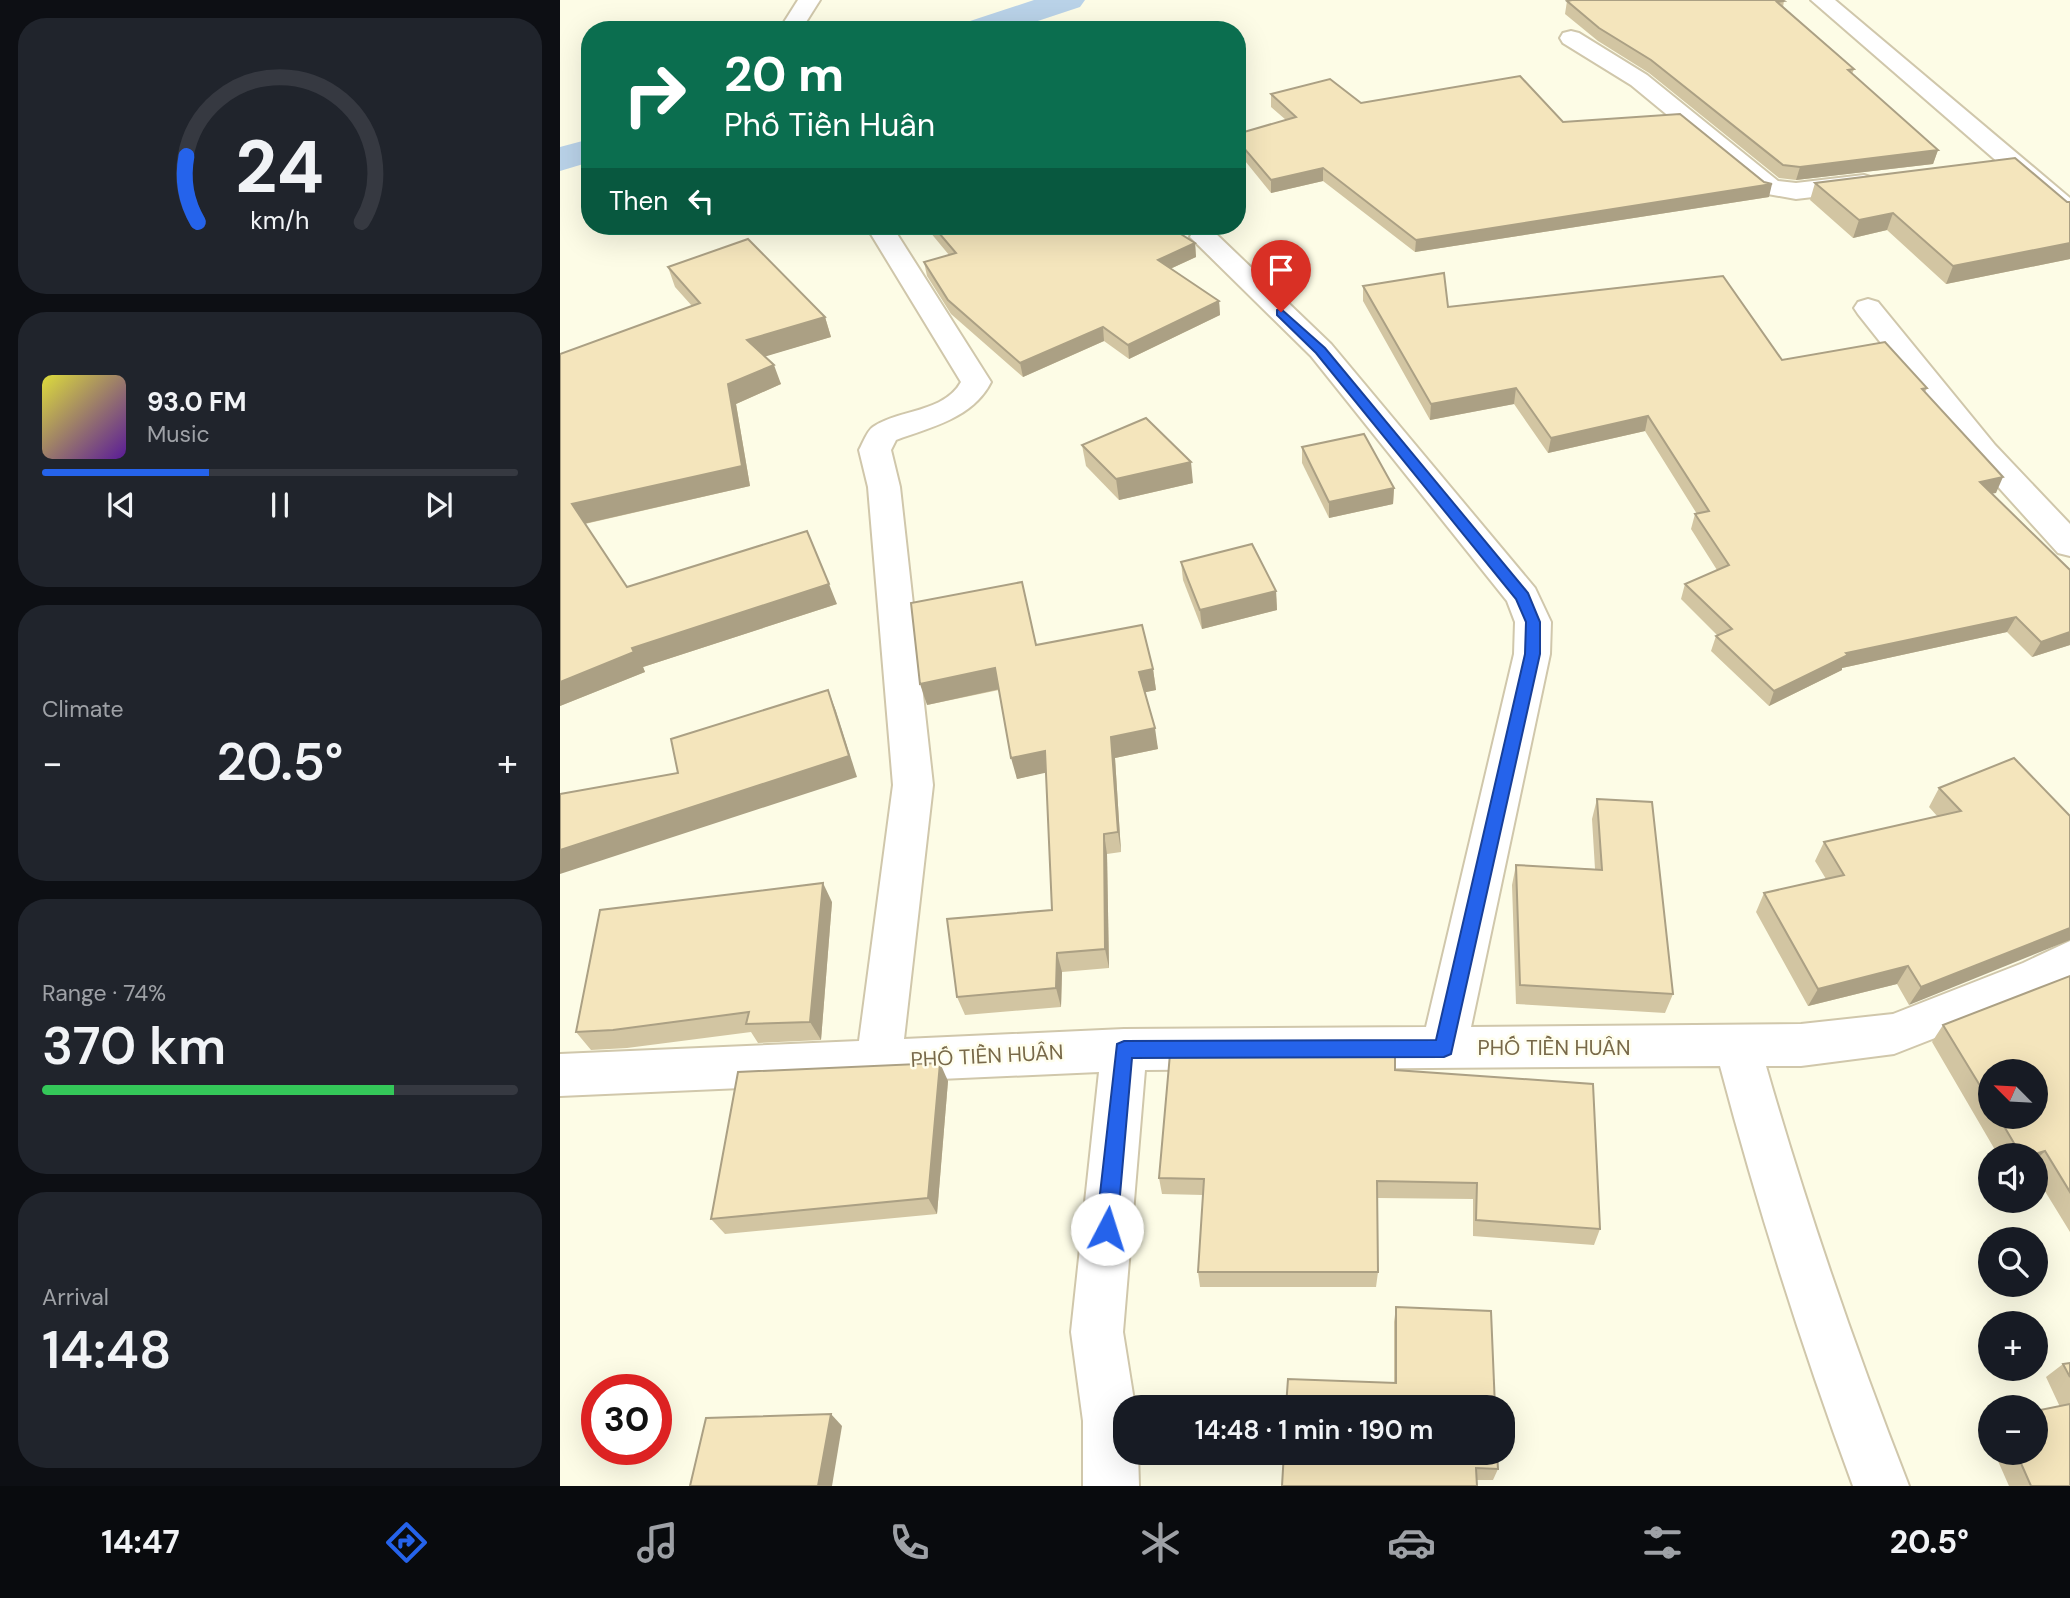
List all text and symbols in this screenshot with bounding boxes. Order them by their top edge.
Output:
text: 20 m [724,42,844,106]
icon: right [609,49,700,140]
text: Phố Tiền Huân [724,104,935,146]
text: 24 [236,120,324,215]
icon: left [682,182,720,220]
text: Then [609,184,668,218]
text: km/h [250,204,310,237]
pin [1251,240,1311,312]
icon: arrive [1262,251,1300,289]
text: 93.0 FM [147,385,246,419]
text: Music [147,419,210,449]
icon: previous [102,486,140,524]
icon: pause [261,486,299,524]
icon: next [420,486,458,524]
text: Climate [42,694,124,724]
text: 20.5° [217,728,343,796]
text: − [42,738,63,788]
text: + [497,738,518,788]
text: Range · 74% [42,978,166,1008]
text: 370 km [42,1012,226,1080]
street label: PHỐ TIỀN HUÂN [1478,1034,1630,1062]
street label: PHỐ TIỀN HUÂN [910,1038,1064,1074]
north arrow [1978,1059,2048,1129]
map controls [1978,1059,2048,1465]
button: sound [1978,1143,2048,1213]
position arrow [1070,1192,1144,1266]
button: search [1978,1227,2048,1297]
text: Arrival [42,1282,109,1312]
button: + [1978,1311,2048,1381]
text: 14:48 [42,1316,171,1384]
speed limit sign: 30 [581,1374,672,1465]
button: − [1978,1395,2048,1465]
text: 14:48 · 1 min · 190 m [1195,1413,1433,1447]
icon: directions [382,1518,431,1567]
icon: music [633,1518,682,1567]
icon: phone [885,1518,934,1567]
icon: climate [1136,1518,1185,1567]
icon: car [1387,1518,1436,1567]
icon: filters [1638,1518,1687,1567]
text: 14:47 [101,1521,180,1563]
text: 20.5° [1890,1521,1969,1563]

